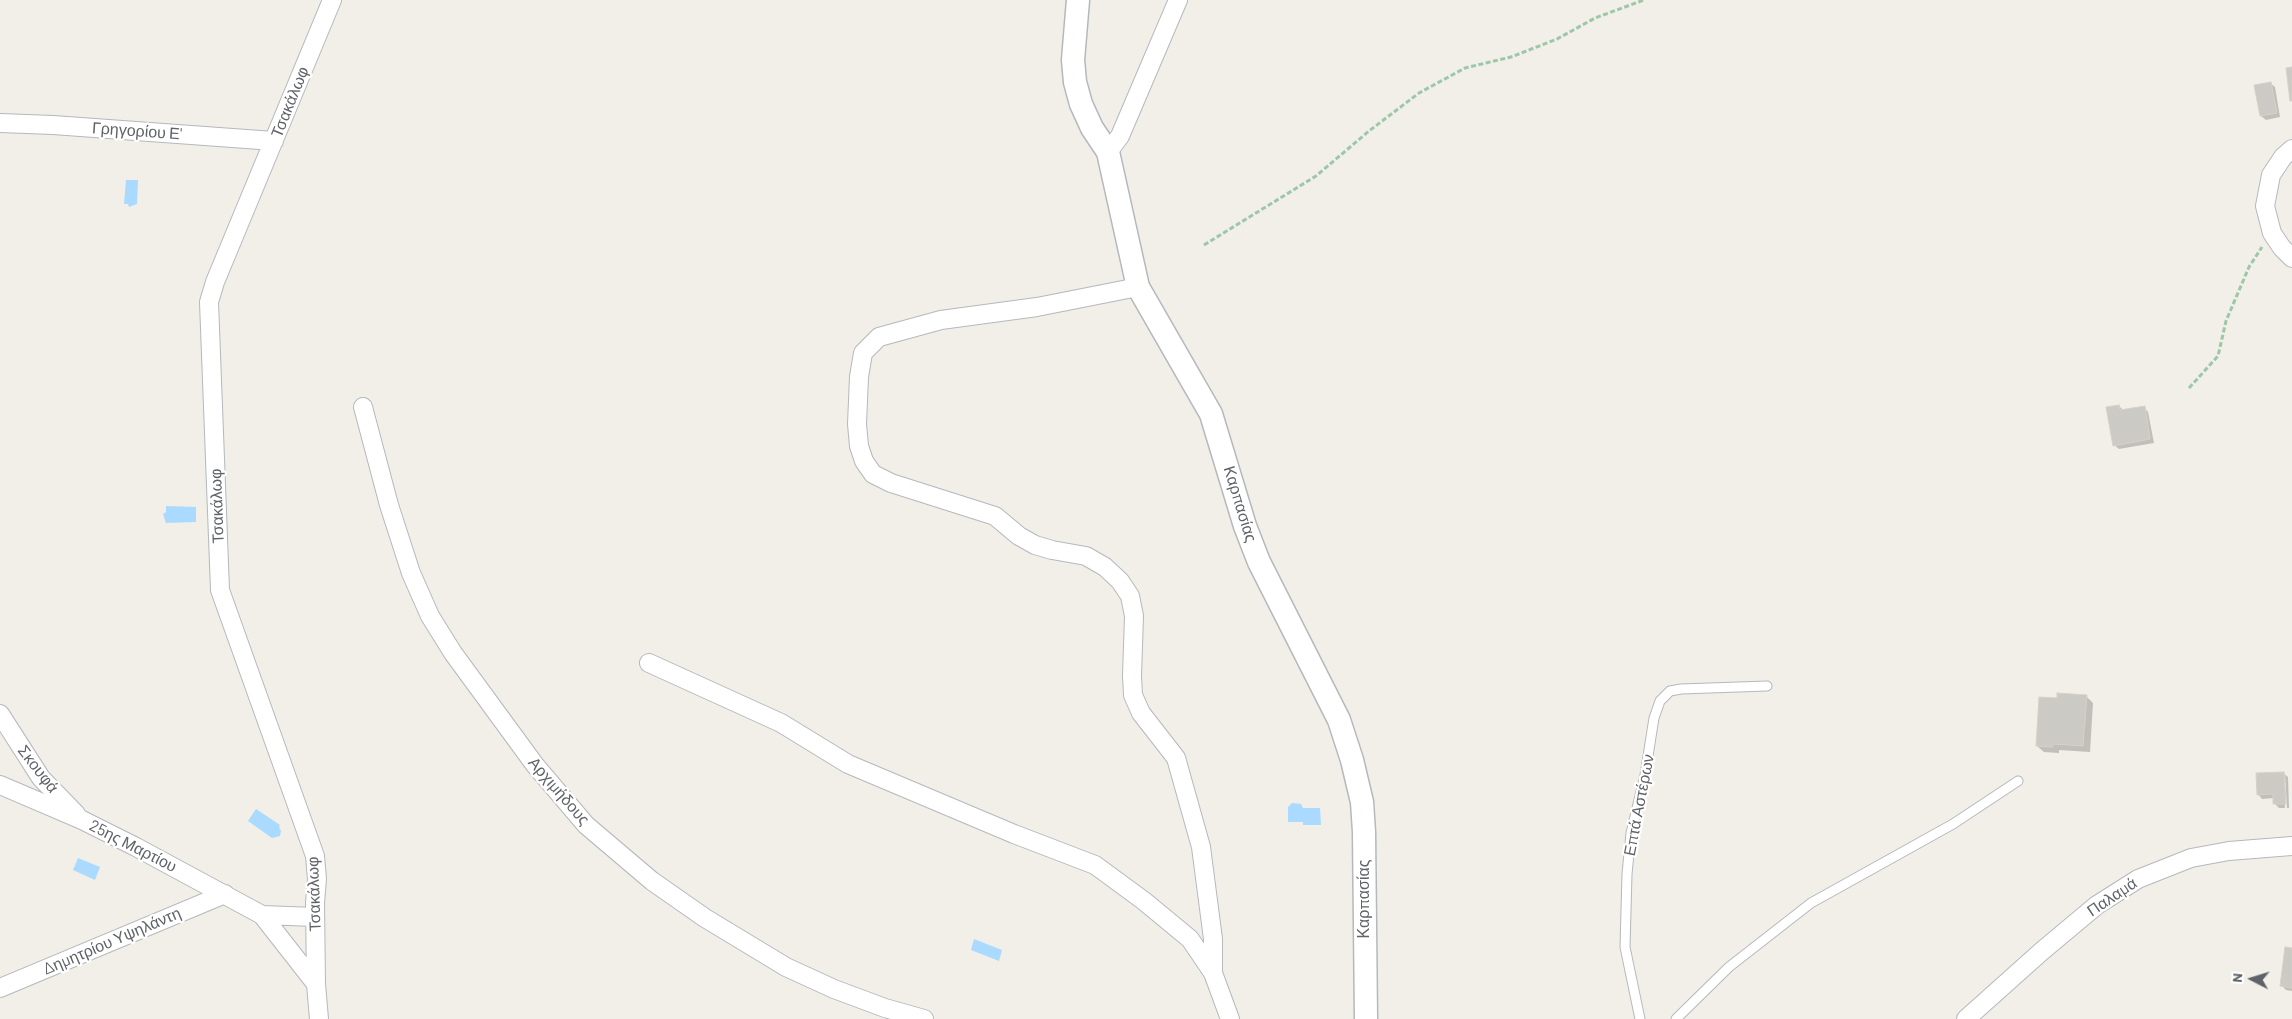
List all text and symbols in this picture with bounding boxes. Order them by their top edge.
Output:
street label: Τσακάλωφ [267,64,313,140]
street label: Γρηγορίου Ε' [91,118,183,144]
street label: Καρπασίας [1219,464,1261,544]
street label: Τσακάλωφ [206,468,228,544]
street label: Σκουφά [14,741,62,797]
street label: Αρχιμήδους [524,753,594,829]
street label: Επτά Αστέρων [1620,753,1658,857]
street label: 25ης Μαρτίου [86,816,180,876]
street label: Τσακάλωφ [303,856,325,932]
street label: Καρπασίας [1354,860,1374,938]
street label: Παλαμά [2084,873,2140,921]
street label: Δημητρίου Υψηλάντη [40,903,184,979]
north arrow [2227,954,2277,1004]
text: N [2228,972,2245,983]

